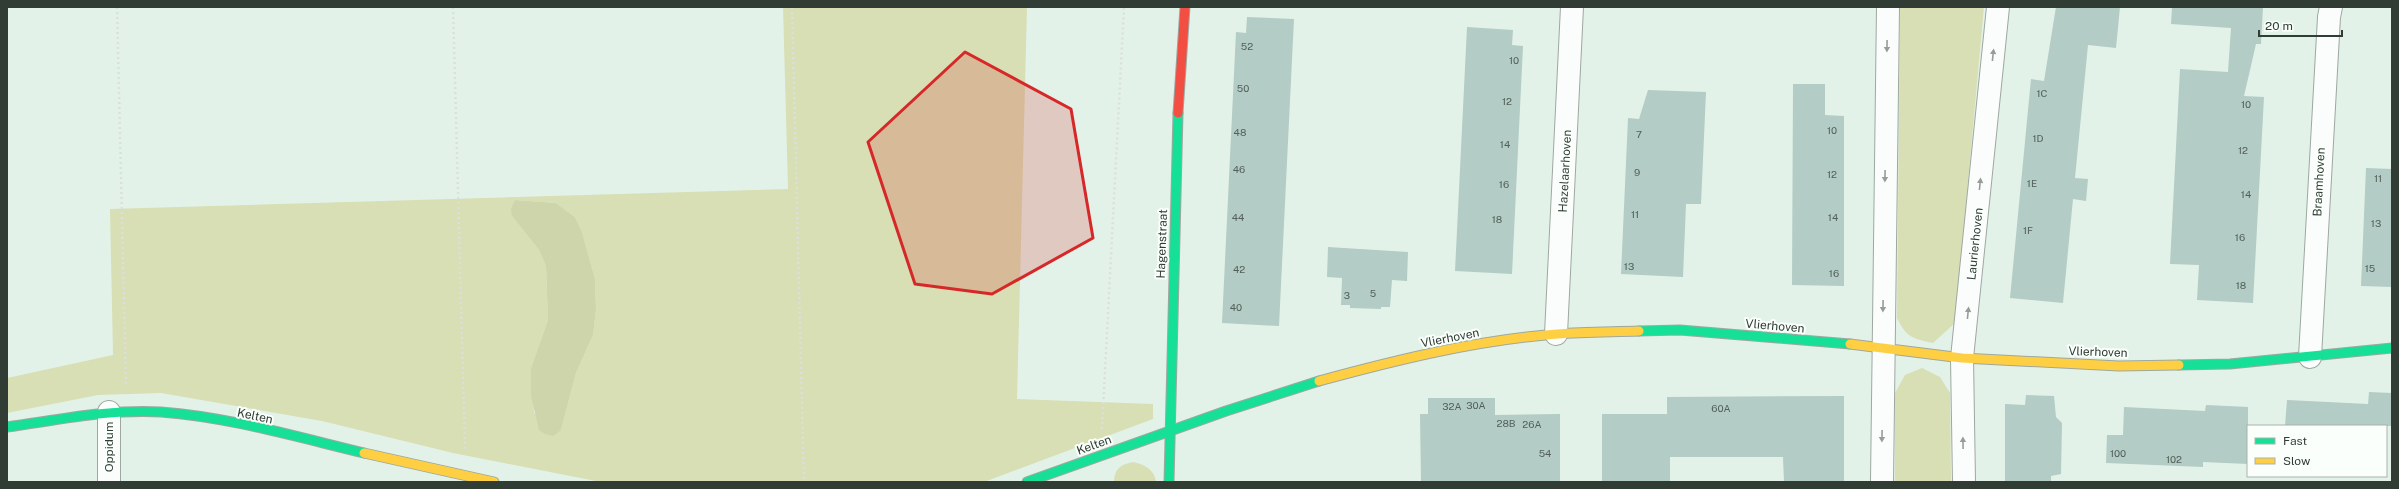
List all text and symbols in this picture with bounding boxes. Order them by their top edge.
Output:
scale bar [2259,12,2342,38]
text: 20 m [2265,19,2293,33]
house number: 52 [1241,40,1253,52]
one-way arrow [1884,40,1890,53]
one-way arrow [1990,49,1996,61]
house number: 10 [1509,54,1519,66]
house number: 50 [1237,82,1249,94]
house number: 1C [2037,87,2048,99]
house number: 12 [1502,95,1512,107]
house number: 10 [2241,98,2251,110]
house number: 10 [1827,124,1837,136]
house number: 48 [1234,126,1246,138]
house number: 7 [1636,128,1642,140]
street label: Hazelaarhoven [1556,129,1574,213]
house number: 1D [2032,132,2044,144]
house number: 14 [1500,138,1510,150]
house number: 12 [2238,144,2248,156]
street label: Braamhoven [2310,147,2328,217]
house number: 46 [1233,163,1245,175]
house number: 9 [1634,166,1640,178]
house number: 12 [1827,168,1837,180]
one-way arrow [1882,170,1888,183]
house number: 11 [2374,172,2382,184]
house number: 1E [2027,177,2037,189]
house number: 16 [1499,178,1509,190]
one-way arrow [1977,178,1984,190]
house number: 14 [2241,188,2251,200]
street label: Laurierhoven [1964,207,1986,281]
house number: 11 [1631,208,1639,220]
street label: Hagenstraat [1154,209,1170,279]
house number: 44 [1232,211,1244,223]
house number: 14 [1828,211,1838,223]
house number: 18 [1492,213,1502,225]
house number: 13 [2371,217,2381,229]
house number: 1F [2023,224,2033,236]
house number: 16 [2235,231,2245,243]
house number: 13 [1624,260,1634,272]
house number: 15 [2365,262,2375,274]
house number: 42 [1233,263,1245,275]
house number: 16 [1829,267,1839,279]
house number: 18 [2236,279,2246,291]
house number: 5 [1370,287,1376,299]
house number: 3 [1344,289,1350,301]
one-way arrow [1880,300,1887,312]
house number: 40 [1230,301,1242,313]
one-way arrow [1964,307,1971,320]
street label: Vlierhoven [1745,316,1805,336]
street label: Vlierhoven [1420,325,1481,351]
street label: Vlierhoven [2068,344,2128,360]
house number: 30A [1466,399,1486,411]
house number: 32A [1442,400,1462,412]
house number: 60A [1711,402,1731,414]
street label: Kelten [236,405,274,427]
house number: 28B [1496,417,1516,429]
house number: 26A [1522,418,1542,430]
street label: Oppidum [102,422,116,472]
legend [2247,425,2387,477]
one-way arrow [1879,430,1885,443]
street label: Kelten [1075,432,1113,458]
text: Fast [2283,434,2308,448]
one-way arrow [1960,436,1966,449]
house number: 54 [1539,447,1551,459]
house number: 100 [2110,447,2126,459]
house number: 102 [2166,453,2182,465]
text: Slow [2283,454,2311,468]

